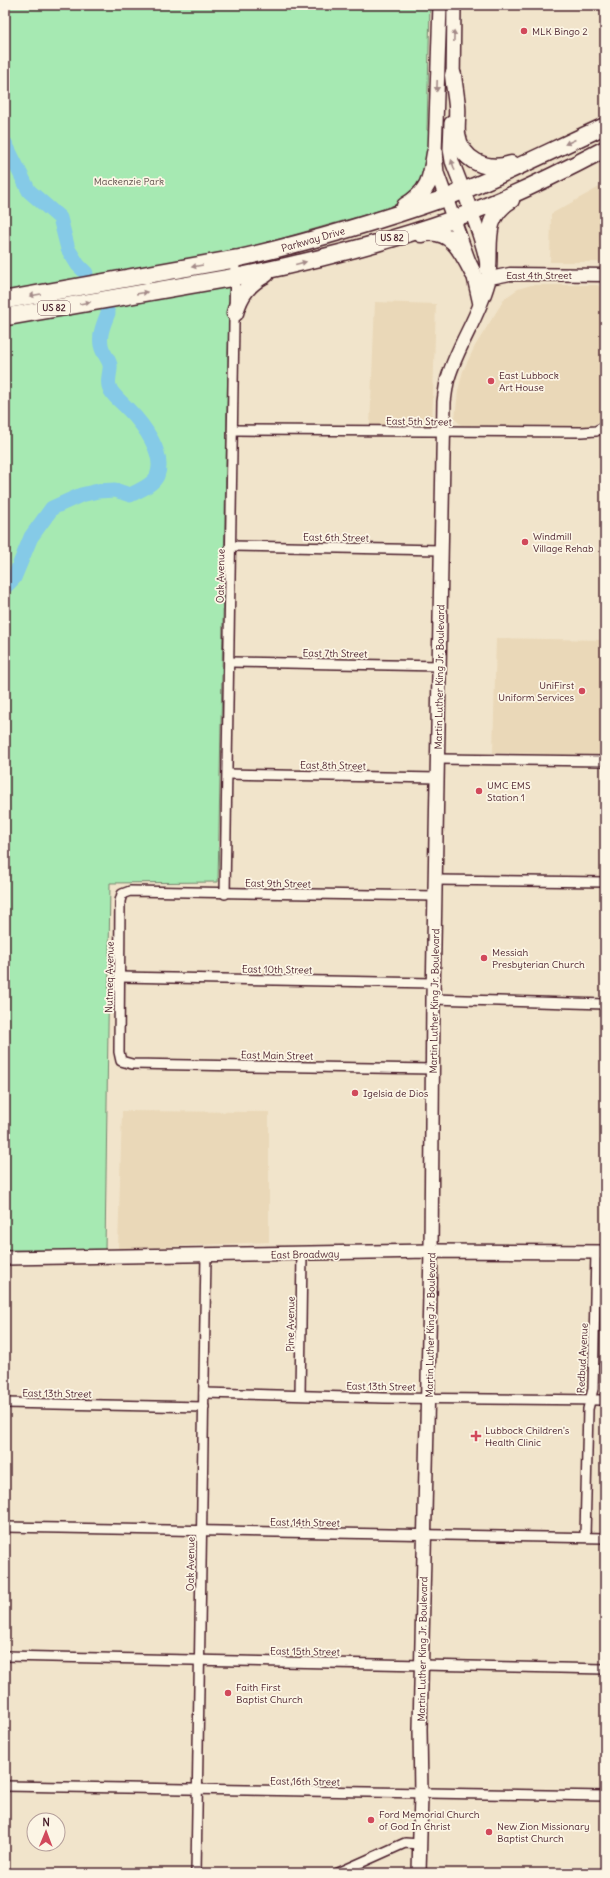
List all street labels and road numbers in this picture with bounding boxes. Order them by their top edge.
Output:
street label: Parkway Drive [280,224,347,255]
road number: US 82 [376,231,408,245]
street label: East 4th Street [506,269,572,282]
road number: US 82 [38,301,70,315]
street label: East 5th Street [386,414,453,429]
street label: East 6th Street [303,530,370,545]
street label: Oak Avenue [214,549,227,603]
street label: Martin Luther King Jr. Boulevard [432,604,447,750]
street label: East 7th Street [302,646,368,661]
street label: East 8th Street [300,758,367,773]
street label: East 9th Street [245,876,312,891]
street label: Martin Luther King Jr. Boulevard [427,928,442,1074]
street label: Nutmeq Avenue [102,941,117,1013]
street label: East 10th Street [242,962,313,977]
street label: East Main Street [241,1048,314,1063]
street label: East Broadway [271,1247,339,1262]
street label: Martin Luther King Jr. Boulevard [423,1252,438,1398]
street label: Pine Avenue [284,1296,297,1352]
street label: Redbud Avenue [574,1322,591,1394]
street label: East 13th Street [346,1379,417,1394]
street label: East 13th Street [22,1386,93,1401]
street label: East 14th Street [270,1515,341,1530]
street label: Oak Avenue [184,1537,197,1591]
street label: Martin Luther King Jr. Boulevard [415,1576,430,1722]
street label: East 15th Street [270,1644,341,1659]
street label: East 16th Street [270,1774,341,1789]

